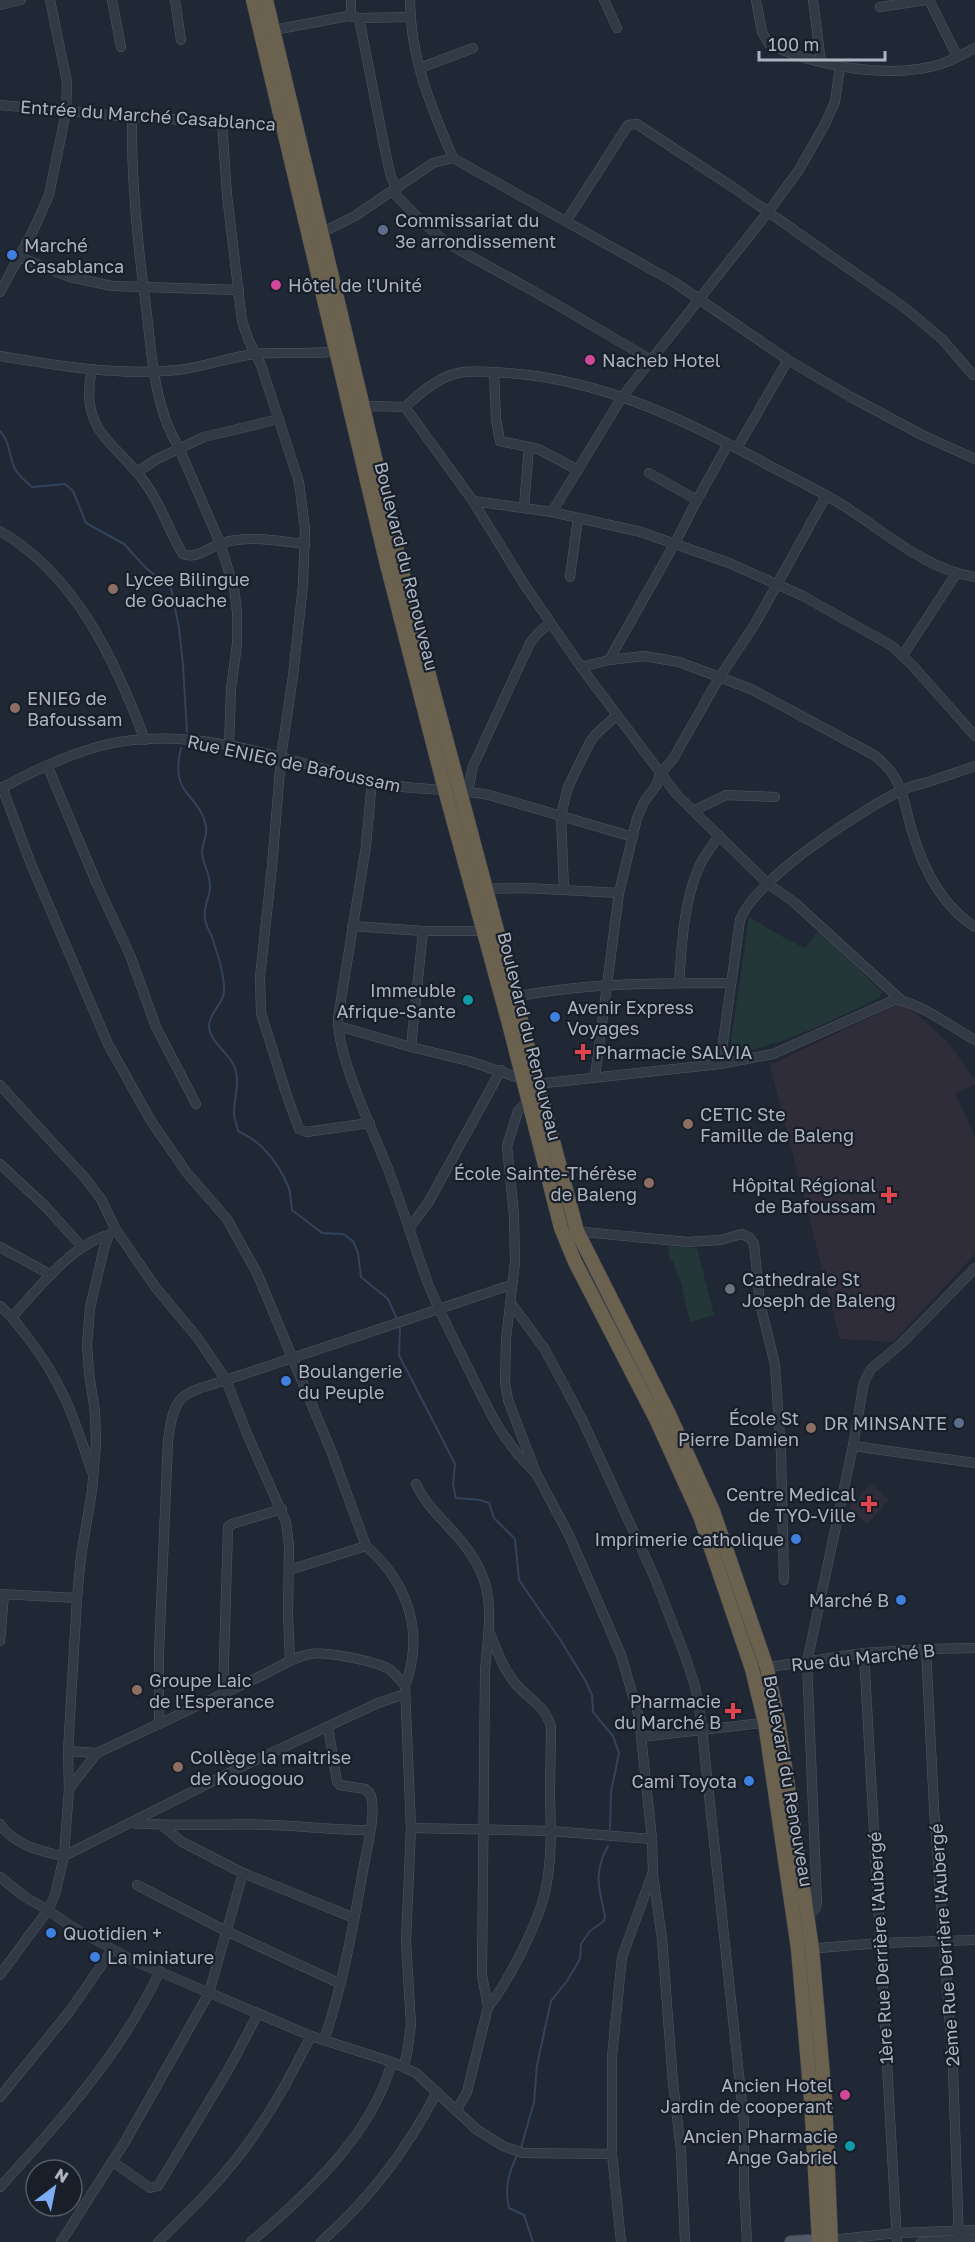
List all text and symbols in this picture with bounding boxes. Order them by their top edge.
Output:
scale bar [759,24,885,62]
text: 100 m [768,33,819,55]
street label: Entrée du Marché Casablanca [19,95,277,135]
place label: Commissariat du 3e arrondissement [395,209,556,252]
marker: Commissariat du 3e arrondissement [376,223,390,237]
place label: Marché Casablanca [24,234,124,277]
marker: Marché Casablanca [5,248,19,262]
place label: Hôtel de l'Unité [288,274,422,296]
marker: Hôtel de l'Unité [269,278,283,292]
place label: Nacheb Hotel [602,349,721,371]
marker: Nacheb Hotel [583,353,597,367]
street label: Boulevard du Renouveau [370,459,444,673]
place label: Lycee Bilingue de Gouache [125,568,250,611]
marker: Lycee Bilingue de Gouache [106,582,120,596]
place label: ENIEG de Bafoussam [27,687,123,730]
marker: ENIEG de Bafoussam [8,701,22,715]
street label: Rue ENIEG de Bafoussam [185,730,403,796]
street label: Boulevard du Renouveau [493,929,567,1143]
place label: Immeuble Afrique-Sante [336,979,456,1022]
marker: Immeuble Afrique-Sante [461,993,475,1007]
place label: Avenir Express Voyages [567,996,694,1039]
marker: Avenir Express Voyages [548,1010,562,1024]
place label: Pharmacie SALVIA [595,1041,752,1063]
marker: Pharmacie SALVIA [576,1045,590,1059]
place label: CETIC Ste Famille de Baleng [700,1103,854,1146]
marker: CETIC Ste Famille de Baleng [681,1117,695,1131]
place label: École Sainte-Thérèse de Baleng [454,1162,637,1205]
place label: Hôpital Régional de Bafoussam [732,1174,876,1217]
marker: École Sainte-Thérèse de Baleng [642,1176,656,1190]
marker: Hôpital Régional de Bafoussam [880,1186,898,1204]
place label: Cathedrale St Joseph de Baleng [742,1268,896,1311]
marker: Cathedrale St Joseph de Baleng [723,1282,737,1296]
place label: Boulangerie du Peuple [298,1360,403,1403]
marker: Boulangerie du Peuple [279,1374,293,1388]
place label: École St Pierre Damien [678,1407,799,1450]
place label: DR MINSANTE [824,1412,947,1434]
marker: DR MINSANTE [952,1416,966,1430]
marker: École St Pierre Damien [804,1421,818,1435]
place label: Centre Medical de TYO-Ville [726,1483,856,1526]
marker: Centre Medical de TYO-Ville [860,1495,878,1513]
place label: Imprimerie catholique [594,1528,784,1550]
marker: Imprimerie catholique [789,1532,803,1546]
place label: Marché B [809,1589,889,1611]
marker: Marché B [894,1593,908,1607]
street label: Rue du Marché B [790,1639,936,1675]
place label: Groupe Laic de l'Esperance [149,1669,274,1712]
street label: Boulevard du Renouveau [760,1673,818,1889]
marker: Groupe Laic de l'Esperance [130,1683,144,1697]
place label: Pharmacie du Marché B [614,1690,721,1733]
marker: Pharmacie du Marché B [726,1704,740,1718]
place label: Collège la maitrise de Kouogouo [190,1746,351,1789]
marker: Collège la maitrise de Kouogouo [171,1760,185,1774]
place label: Cami Toyota [631,1770,737,1792]
marker: Cami Toyota [742,1774,756,1788]
street label: 2ème Rue Derrière l'Aubergé [925,1823,963,2067]
street label: 1ère Rue Derrière l'Aubergé [863,1831,897,2065]
place label: Quotidien + [63,1922,162,1944]
marker: Quotidien + [44,1926,58,1940]
place label: La miniature [107,1946,214,1968]
marker: La miniature [88,1950,102,1964]
place label: Ancien Hotel Jardin de cooperant [661,2074,833,2117]
marker: Ancien Hotel Jardin de cooperant [838,2088,852,2102]
place label: Ancien Pharmacie Ange Gabriel [683,2125,838,2168]
marker: Ancien Pharmacie Ange Gabriel [843,2139,857,2153]
north arrow [24,2158,84,2218]
text: N [51,2164,72,2187]

